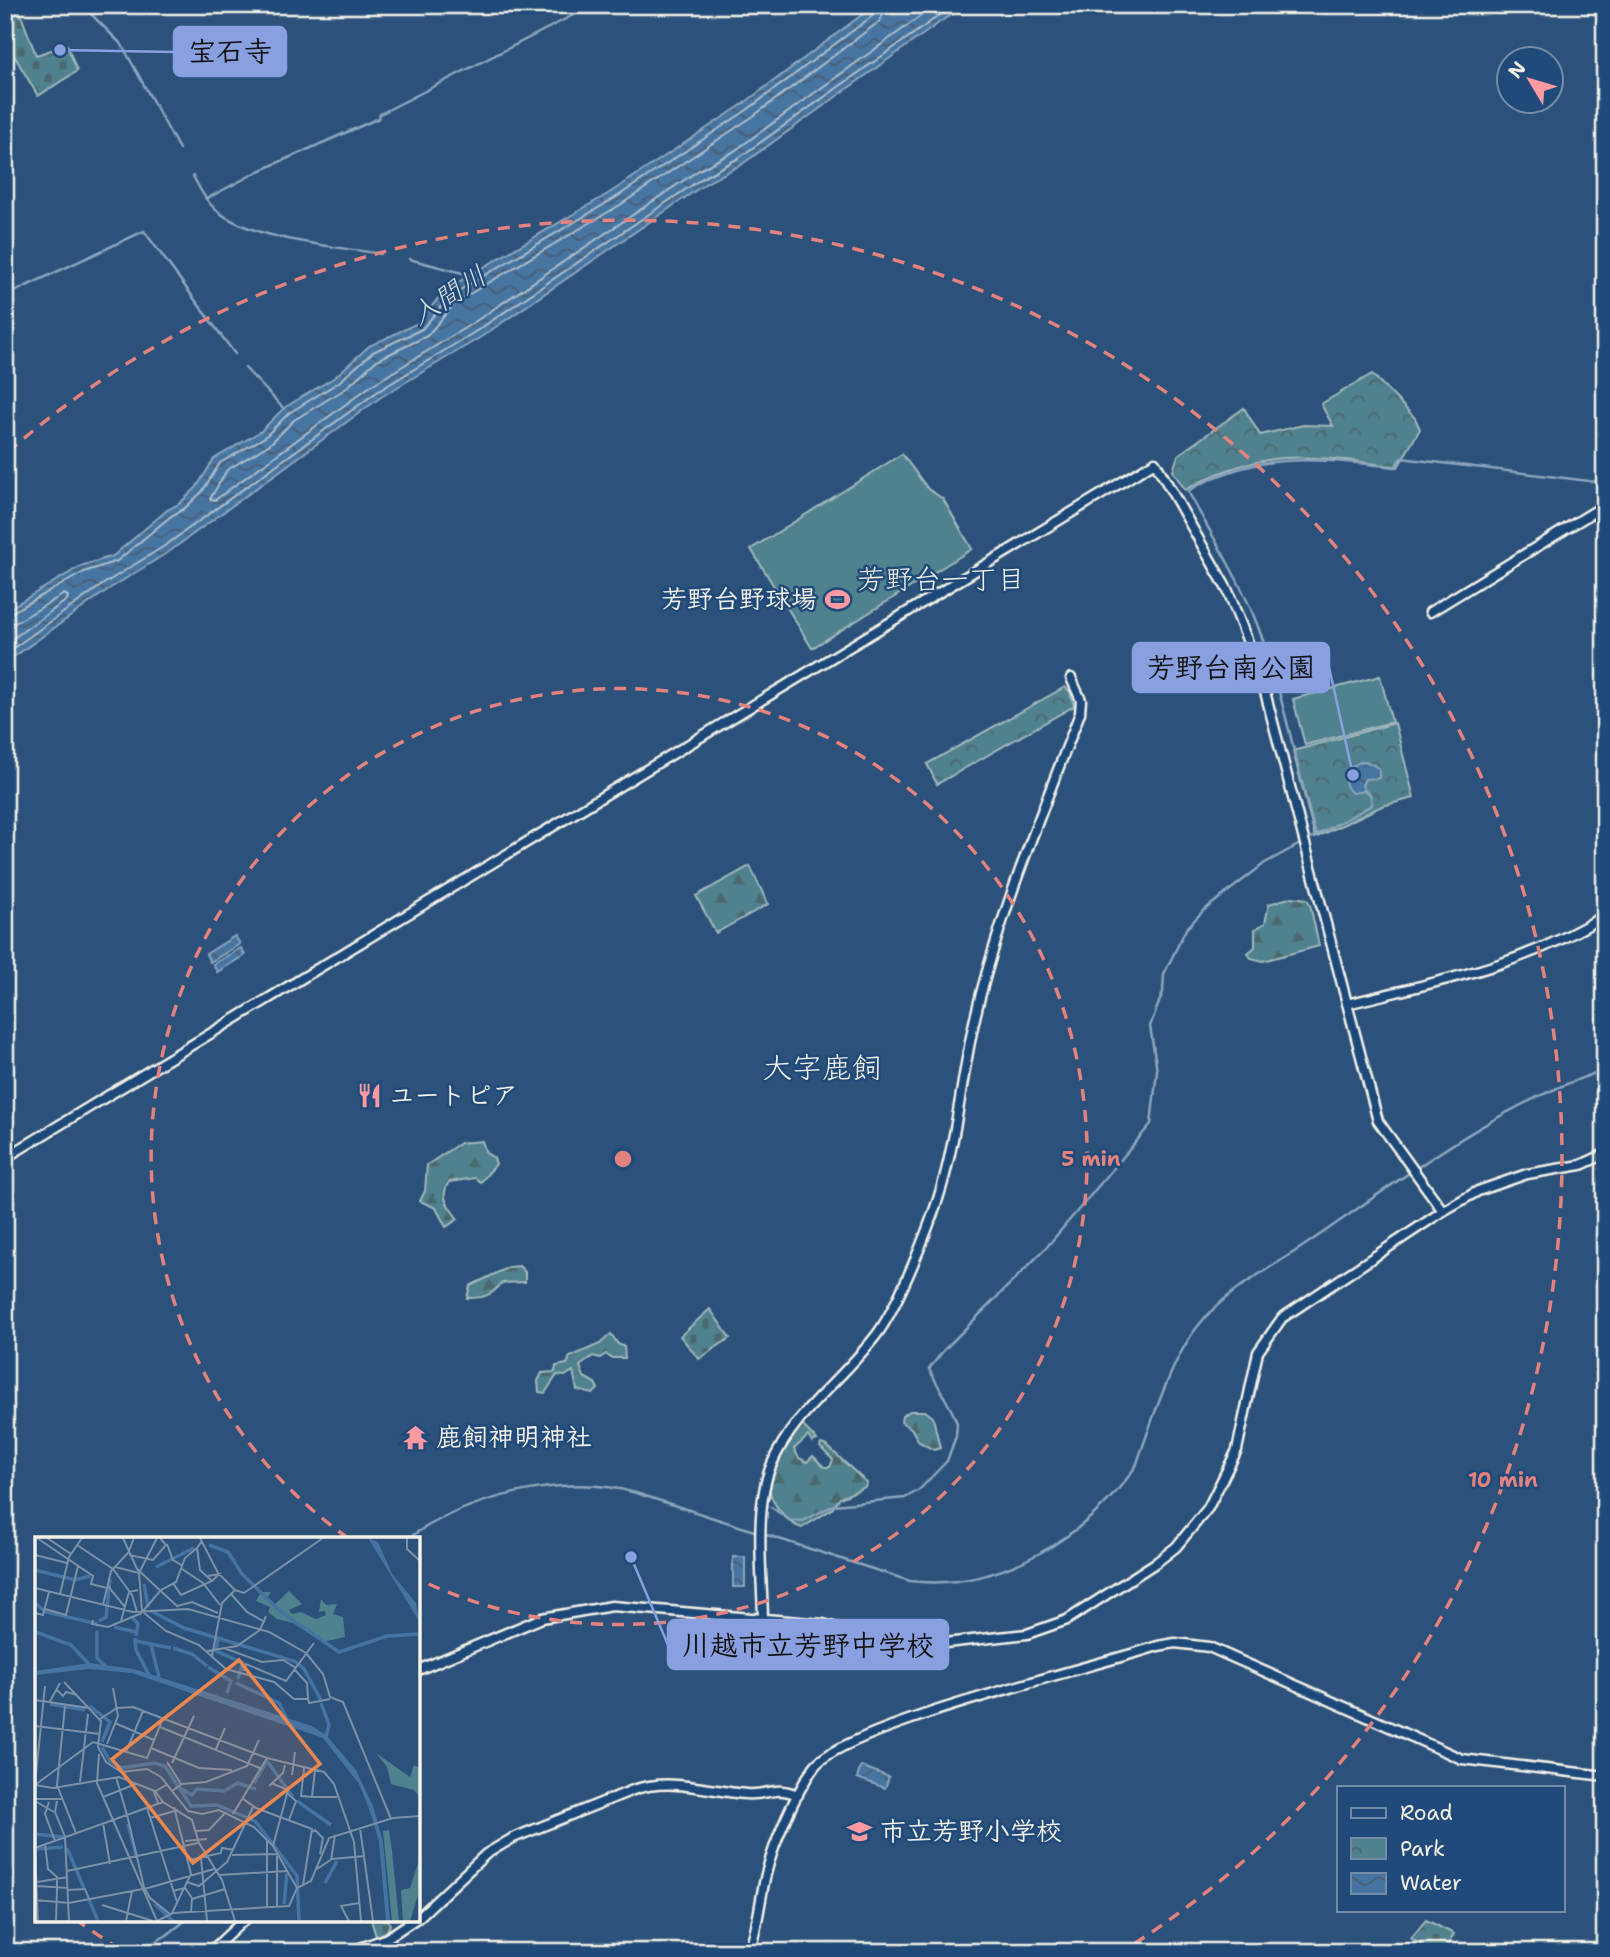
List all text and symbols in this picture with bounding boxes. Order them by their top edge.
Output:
callout: 宝石寺 [174,27,286,76]
text: 宝石寺 [188,32,272,70]
north arrow [1494,46,1564,116]
text: N [1503,56,1531,83]
water label: 入間川 [402,256,494,334]
district label: 芳野台一丁目 [857,560,1025,598]
place label: 芳野台野球場 [661,581,817,616]
sports icon: 芳野台野球場 [823,585,851,613]
callout: 芳野台南公園 [1133,643,1329,692]
text: 芳野台南公園 [1147,648,1315,686]
district label: 大字鹿飼 [762,1047,882,1088]
place label: ユートピア [389,1077,518,1112]
restaurant icon: ユートピア [355,1081,383,1109]
text: 5 min [1061,1145,1121,1173]
centre of rings [611,1147,635,1171]
place label: 鹿飼神明神社 [436,1419,592,1454]
temple icon: 鹿飼神明神社 [402,1423,430,1451]
text: 10 min [1468,1466,1538,1494]
inset map [35,1537,420,1922]
callout: 川越市立芳野中学校 [668,1620,948,1669]
text: 川越市立芳野中学校 [682,1626,934,1664]
legend [1337,1786,1564,1912]
text: Road [1400,1799,1453,1827]
place label: 市立芳野小学校 [880,1813,1062,1848]
school or university icon: 市立芳野小学校 [846,1817,874,1845]
text: Park [1400,1835,1445,1863]
text: Water [1400,1869,1462,1897]

